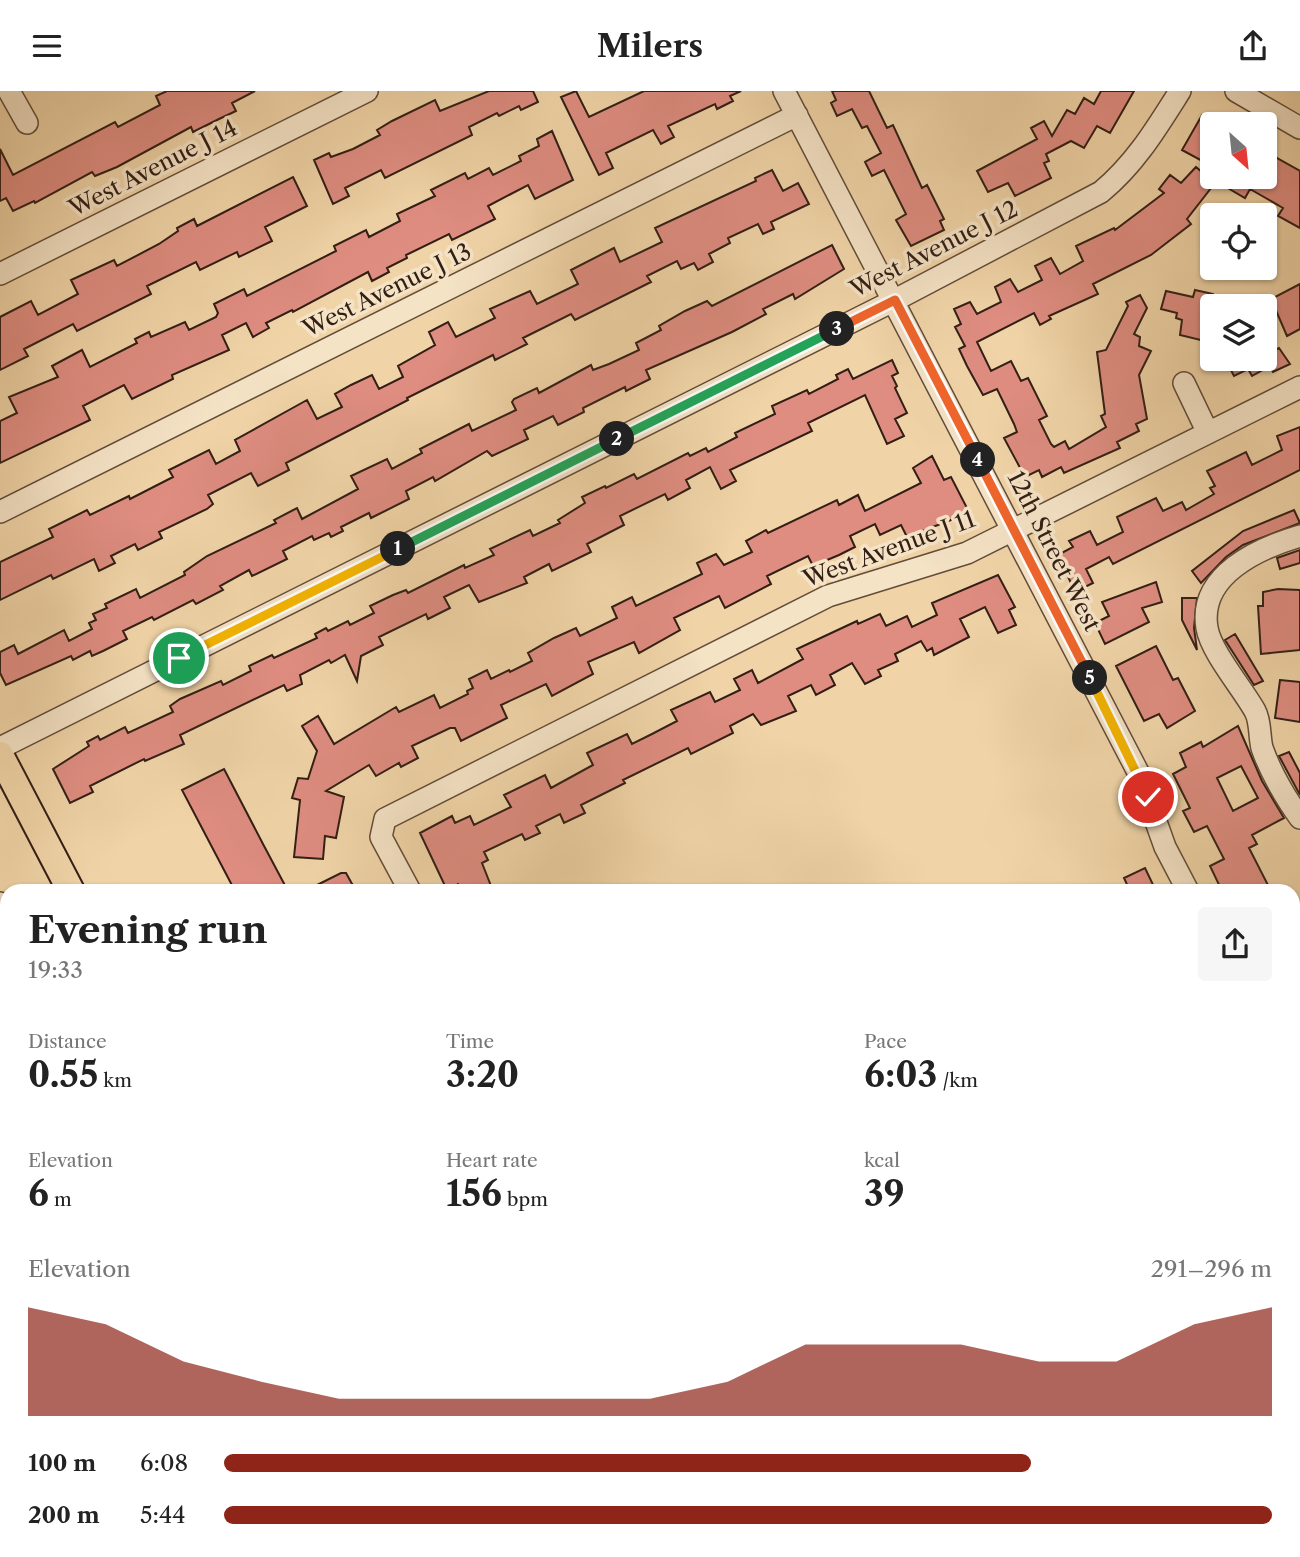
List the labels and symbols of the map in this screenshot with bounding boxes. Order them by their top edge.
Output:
north arrow [1200,112,1278,189]
street label: West Avenue J 14 [63,114,242,223]
street label: West Avenue J 12 [845,195,1023,304]
street label: West Avenue J 13 [297,237,476,343]
pin: 3 [820,311,854,347]
pin: 2 [600,421,634,457]
pin: 4 [960,443,996,477]
street label: 12th Street West [1002,466,1106,636]
street label: West Avenue J 11 [798,505,979,593]
pin: 1 [380,531,416,567]
pin [149,628,209,688]
pin: 5 [1072,661,1108,695]
pin [1118,767,1178,827]

